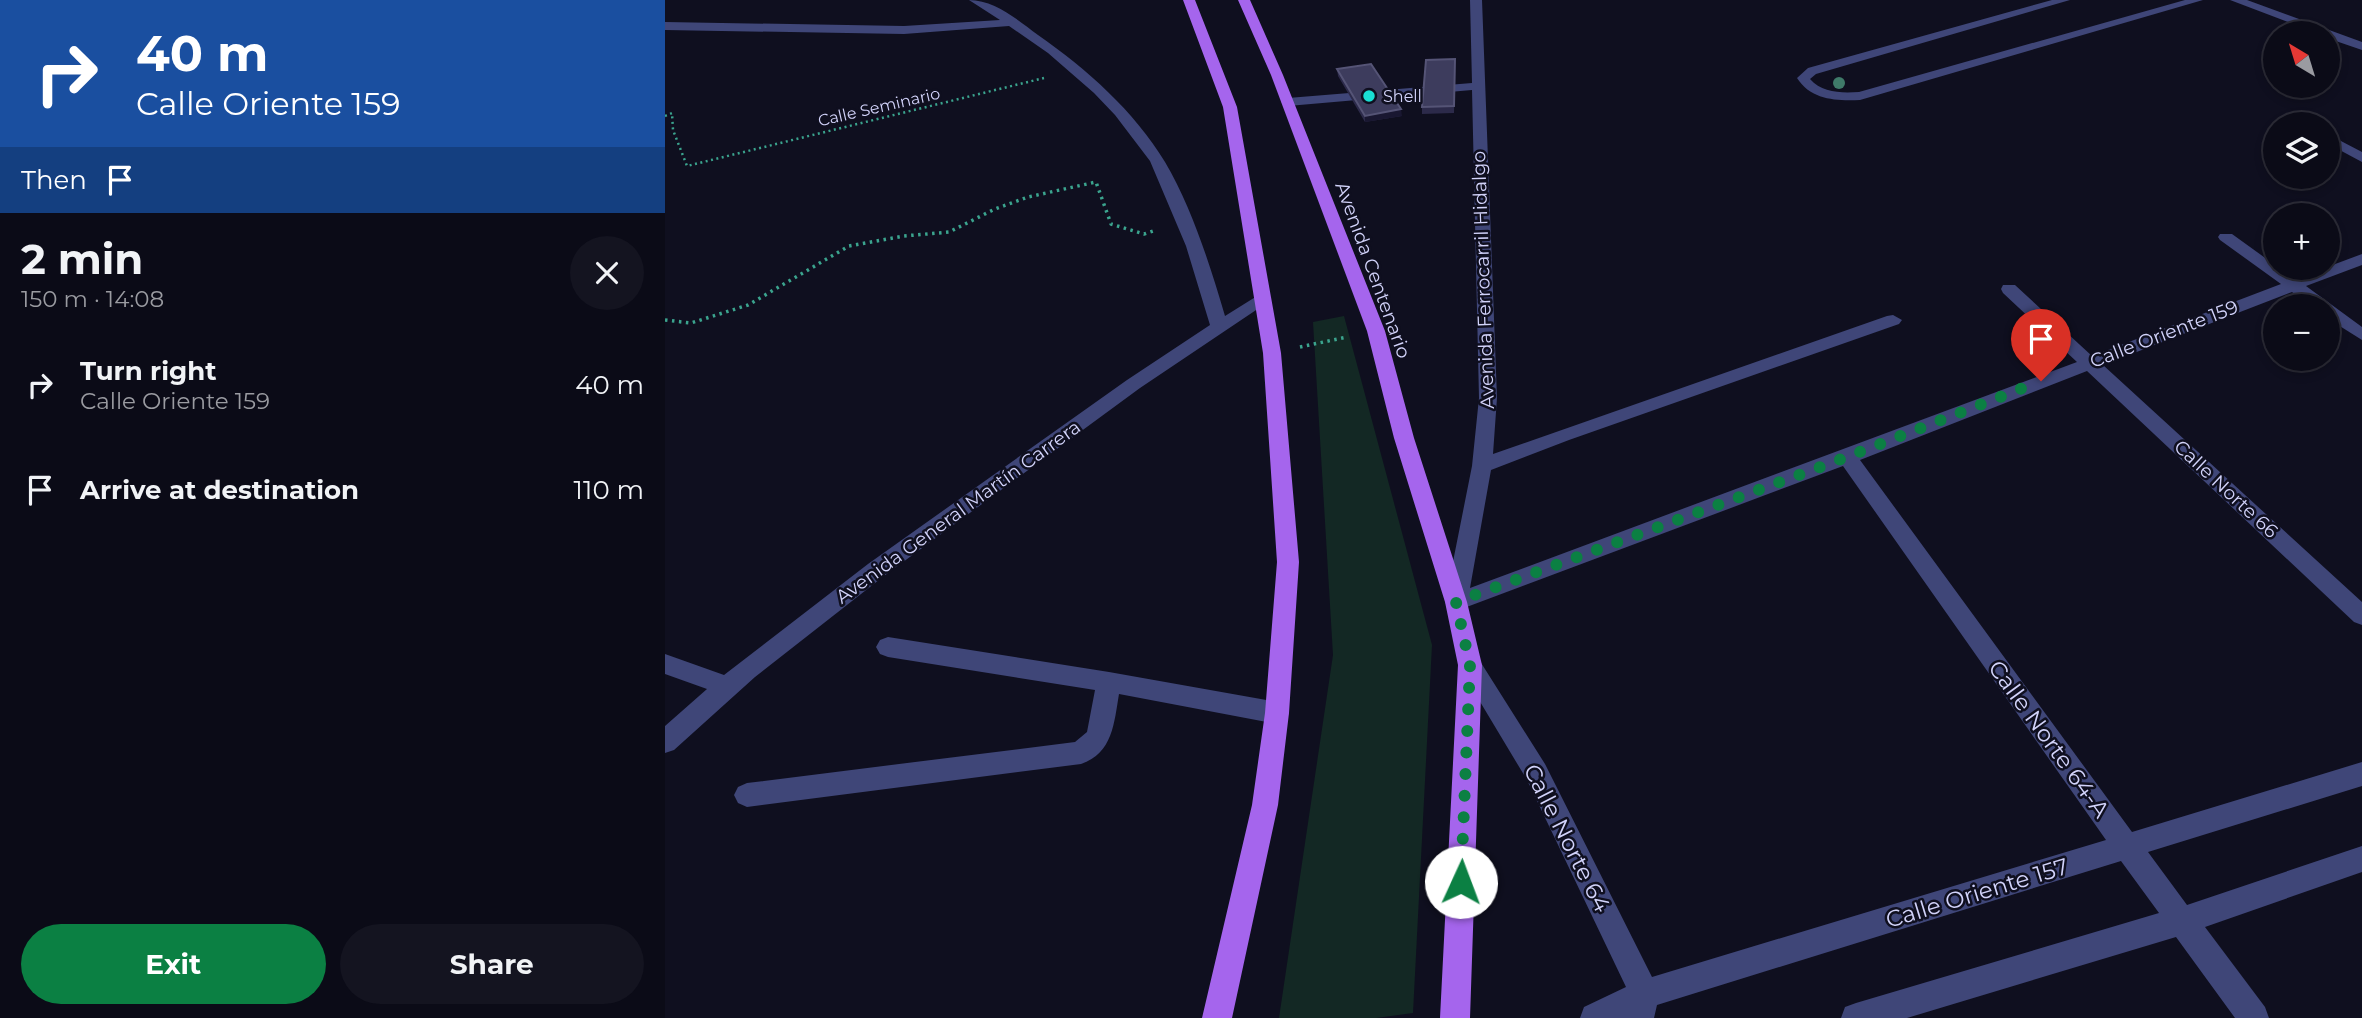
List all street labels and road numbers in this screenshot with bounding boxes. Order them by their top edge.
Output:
street label: Calle Seminario [816,84,942,130]
street label: Avenida Ferrocarril Hidalgo [1467,150,1499,409]
street label: Avenida Centenario [1330,178,1416,362]
street label: Calle Oriente 159 [2087,295,2241,373]
street label: Avenida General Martín Carrera [831,415,1085,609]
street label: Calle Norte 66 [2169,435,2283,543]
street label: Calle Norte 64-A [1982,655,2116,824]
street label: Calle Norte 64 [1518,759,1616,917]
street label: Calle Oriente 157 [1882,852,2072,934]

